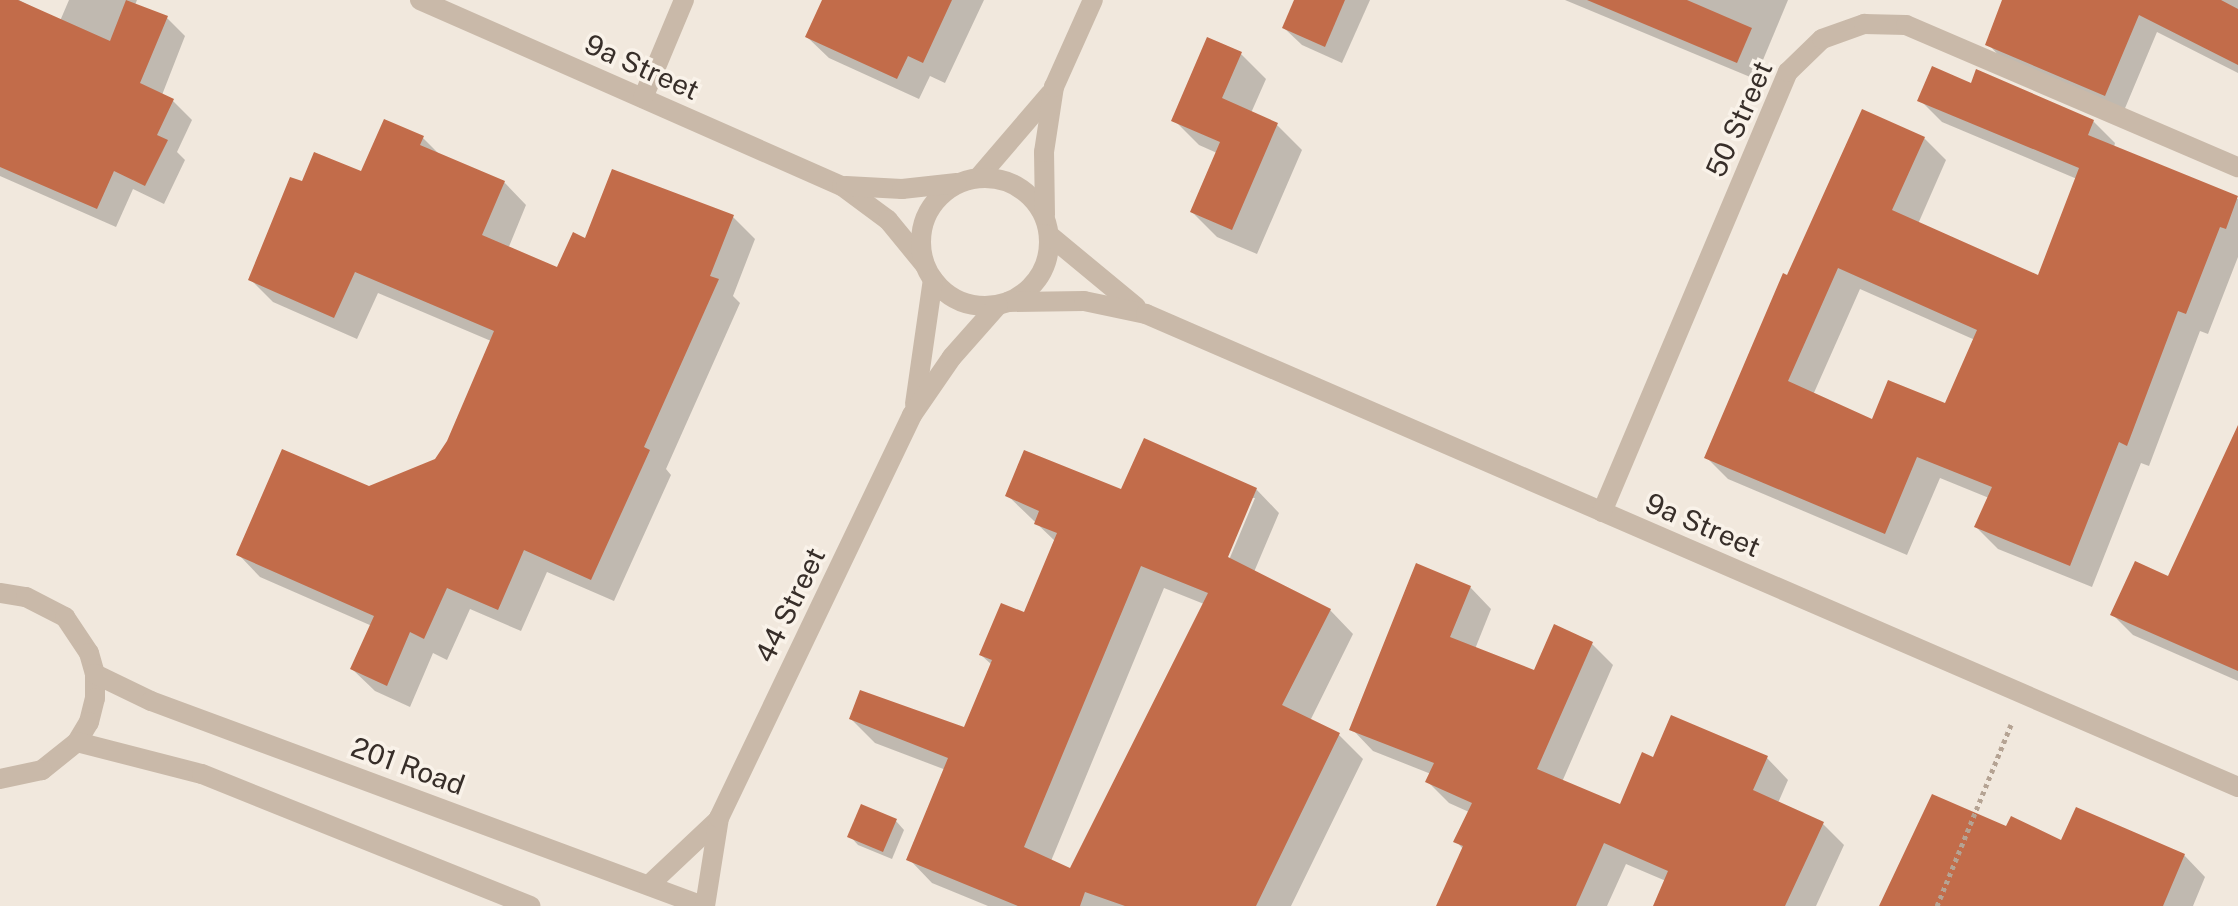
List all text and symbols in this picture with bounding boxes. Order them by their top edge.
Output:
street label: 9a Street [580,27,704,107]
street label: 50 Street [1699,56,1779,182]
street label: 9a Street [1640,486,1766,564]
street label: 44 Street [748,542,832,668]
street label: 201 Road [347,730,469,802]

